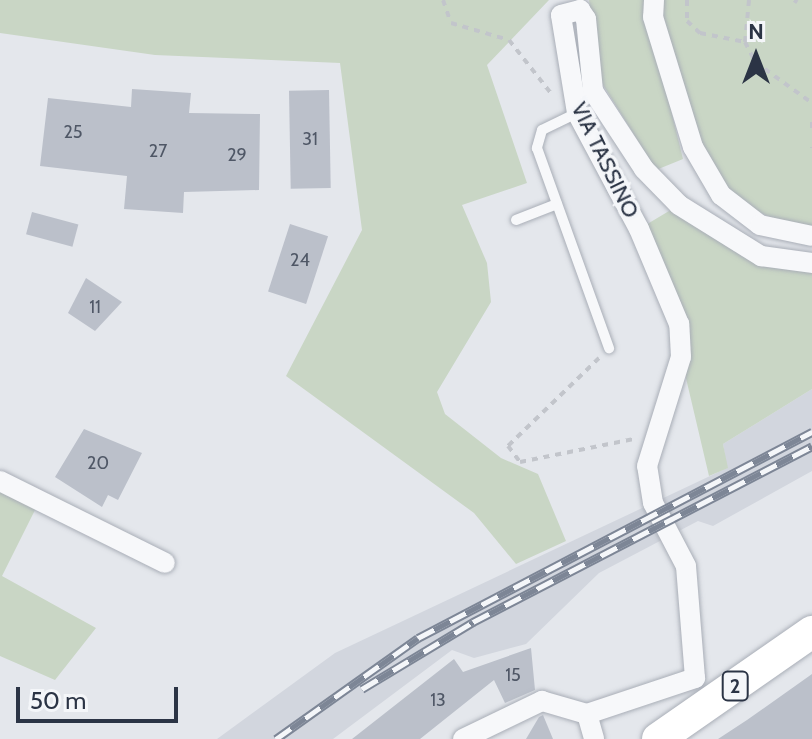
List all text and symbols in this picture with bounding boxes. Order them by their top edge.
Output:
north arrow [716,16,796,96]
text: N [748,18,764,45]
street label: VIA TASSINO [566,98,644,222]
house number: 25 [63,121,83,143]
house number: 31 [302,128,318,150]
house number: 27 [149,140,167,162]
house number: 29 [227,144,247,166]
house number: 24 [290,249,310,271]
house number: 11 [89,296,101,318]
house number: 20 [87,452,109,474]
house number: 15 [505,664,521,686]
road number: 2 [721,670,749,702]
scale bar [20,671,182,721]
text: 50 m [30,686,86,715]
house number: 13 [430,689,446,711]

